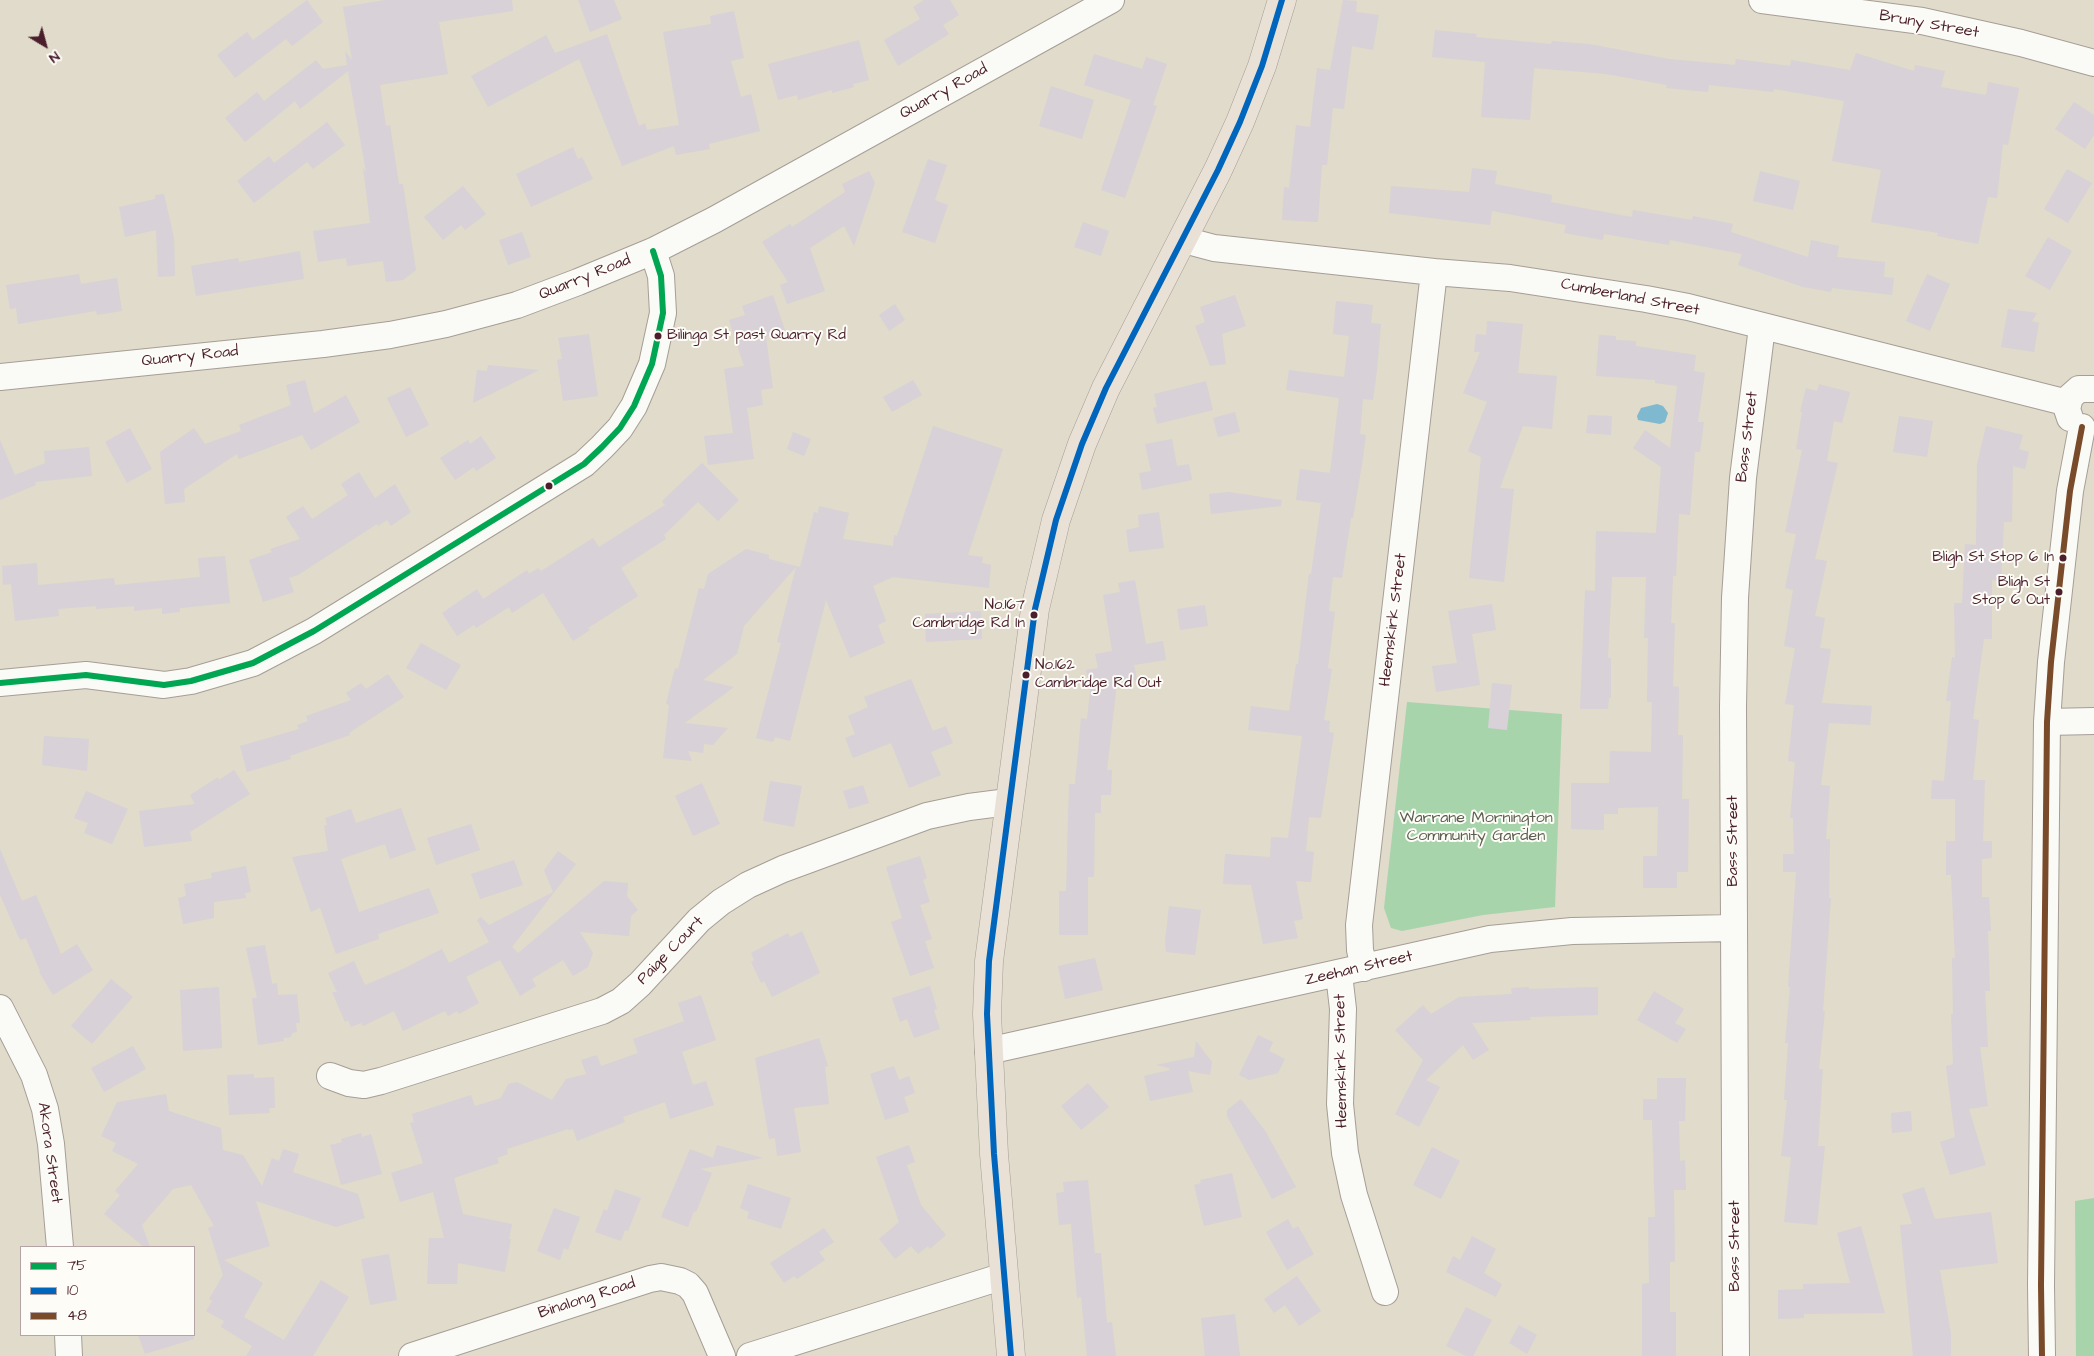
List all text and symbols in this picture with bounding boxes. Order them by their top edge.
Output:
street label: Bruny Street [1878,7,1980,43]
north arrow [20,20,70,70]
text: N [45,46,64,68]
street label: Quarry Road [897,60,991,124]
street label: Quarry Road [536,251,634,305]
street label: Cumberland Street [1559,275,1701,321]
place label: Bilinga St past Quarry Rd [667,327,846,345]
marker: Bilinga St past Quarry Rd [653,331,663,341]
street label: Quarry Road [141,342,239,372]
street label: Bass Street [1733,390,1763,484]
unlabelled marker [544,481,554,491]
place label: Bligh St Stop 6 In [1932,549,2054,567]
street label: Heemskirk Street [1376,552,1412,688]
marker: Bligh St Stop 6 In [2058,553,2068,563]
place label: Bligh St Stop 6 Out [1972,574,2050,609]
marker: Bligh St Stop 6 Out [2054,587,2064,597]
place label: No.167 Cambridge Rd In [912,597,1025,632]
marker: No.167 Cambridge Rd In [1029,610,1039,620]
place label: No.162 Cambridge Rd Out [1035,657,1162,692]
marker: No.162 Cambridge Rd Out [1021,670,1031,680]
street label: Bass Street [1724,795,1744,887]
park label: Warrane Mornington Community Garden [1399,809,1553,847]
street label: Paige Court [634,913,708,989]
street label: Zeehan Street [1303,947,1415,991]
street label: Heemskirk Street [1331,994,1353,1128]
street label: Akora Street [32,1101,66,1205]
street label: Bass Street [1726,1200,1746,1292]
legend [20,1246,195,1336]
text: 75 [67,1255,87,1276]
street label: Binalong Road [536,1274,638,1324]
text: 10 [67,1280,78,1301]
text: 48 [67,1305,87,1326]

